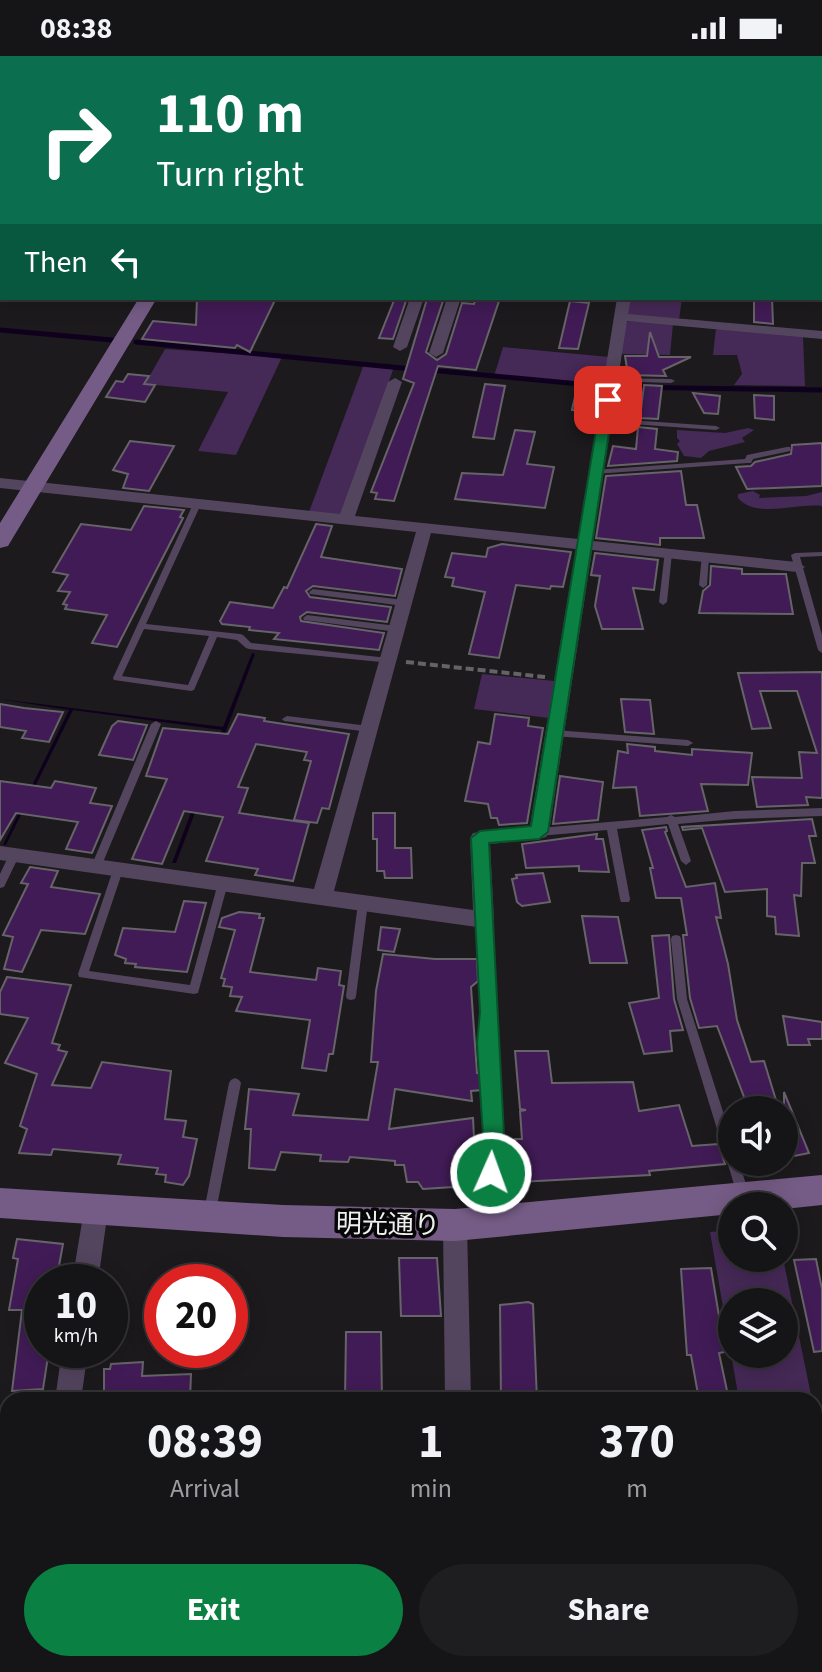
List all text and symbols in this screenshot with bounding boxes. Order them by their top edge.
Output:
text: 08:38 [40,7,112,50]
text: 110 m [156,75,304,154]
icon: right [24,88,128,192]
text: Turn right [156,149,304,200]
icon: left [104,240,148,284]
text: Then [24,241,88,284]
pin [574,366,642,434]
icon: arrive [586,378,630,422]
map controls [718,1096,798,1368]
button: sound [718,1096,798,1176]
position arrow [449,1131,533,1215]
button: search [718,1192,798,1272]
street label: 明光通り [336,1205,440,1244]
speed limit sign: 20 [144,1264,248,1368]
text: 10 [55,1277,97,1334]
button: layers [718,1288,798,1368]
text: km/h [54,1322,98,1350]
text: 08:39 [147,1408,263,1476]
text: 1 [418,1408,444,1476]
text: 370 [599,1408,675,1476]
text: Arrival [170,1470,240,1507]
text: min [410,1470,452,1507]
text: m [626,1470,648,1507]
button: Exit [24,1564,403,1656]
button: Share [419,1564,798,1656]

